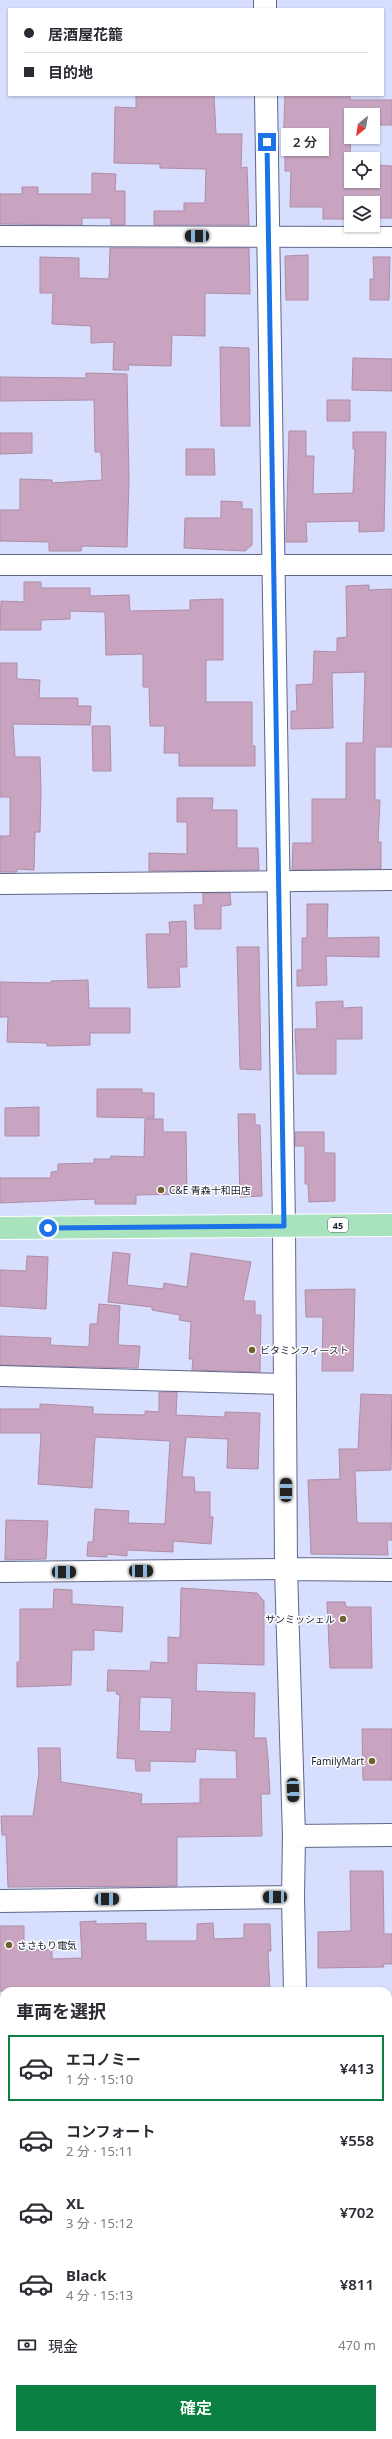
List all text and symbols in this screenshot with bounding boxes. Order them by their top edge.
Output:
text: 居酒屋花籠 [48,24,123,44]
text: 目的地 [48,62,93,82]
north arrow [344,108,380,144]
map controls [344,108,380,232]
callout: 2 分 [281,128,329,156]
route end [258,133,276,151]
text: 2 分 [293,133,317,151]
button: locate [344,152,380,188]
button: layers [344,196,380,232]
car [185,230,209,242]
place label: C&E 青森十和田店 [169,1183,251,1197]
marker: C&E 青森十和田店 [156,1185,166,1195]
road number: 45 [328,1218,348,1232]
route start [39,1219,57,1237]
place label: ビタミンフィースト [260,1343,349,1357]
marker: ビタミンフィースト [247,1345,257,1355]
car [280,1478,292,1502]
car [129,1565,153,1577]
car [52,1566,76,1578]
place label: サンミッシェル [265,1612,335,1626]
marker: サンミッシェル [338,1614,348,1624]
place label: FamilyMart [311,1754,364,1768]
marker: FamilyMart [367,1756,377,1766]
car [287,1778,299,1802]
car [263,1891,287,1903]
car [95,1893,119,1905]
place label: ささもり電気 [17,1938,77,1952]
marker: ささもり電気 [4,1940,14,1950]
text: 車両を選択 [16,1999,106,2023]
text: エコノミー [66,2049,141,2069]
icon: car [18,2050,54,2086]
text: ¥413 [340,2058,374,2078]
text: 1 分 · 15:10 [66,2070,133,2088]
text: コンフォート [66,2121,156,2141]
icon: car [18,2122,54,2158]
text: ¥558 [340,2130,374,2150]
text: 2 分 · 15:11 [66,2142,133,2160]
text: XL [66,2193,84,2213]
icon: car [18,2194,54,2230]
text: ¥702 [340,2202,374,2222]
text: 3 分 · 15:12 [66,2214,133,2232]
text: Black [66,2265,106,2285]
icon: car [18,2266,54,2302]
text: ¥811 [340,2274,374,2294]
text: 4 分 · 15:13 [66,2286,133,2304]
icon: cash [16,2334,38,2356]
text: 現金 [48,2336,78,2356]
text: 470 m [338,2336,376,2354]
button: 確定 [16,2385,376,2431]

